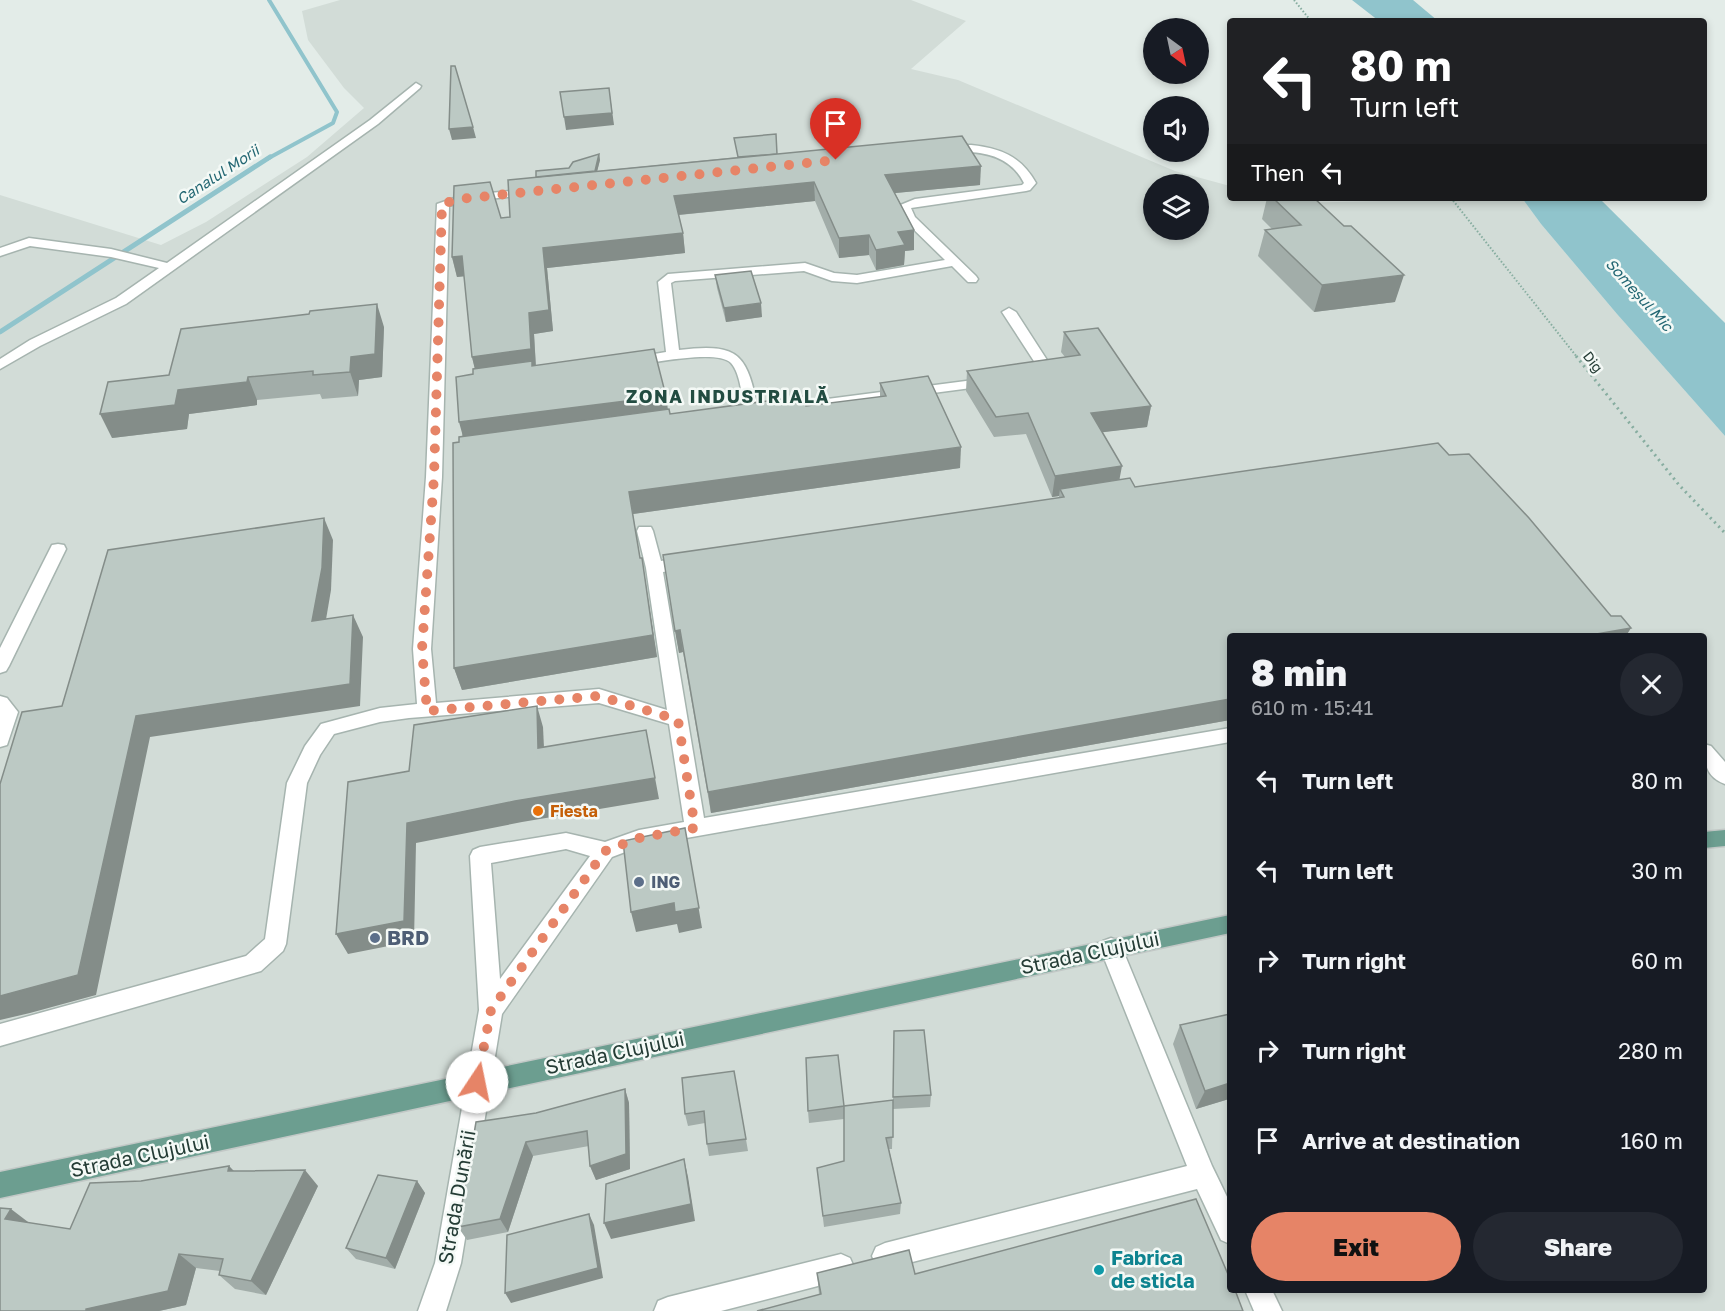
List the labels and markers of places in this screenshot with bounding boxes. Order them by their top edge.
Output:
pin [810,98,861,160]
place label: Fiesta [550,801,598,821]
marker: Fiesta [531,804,545,818]
place label: ING [651,872,681,892]
marker: ING [632,875,646,889]
place label: BRD [387,925,429,949]
marker: BRD [368,931,382,945]
place label: Fabrica de sticla [1111,1245,1194,1292]
marker: Fabrica de sticla [1092,1263,1106,1277]

